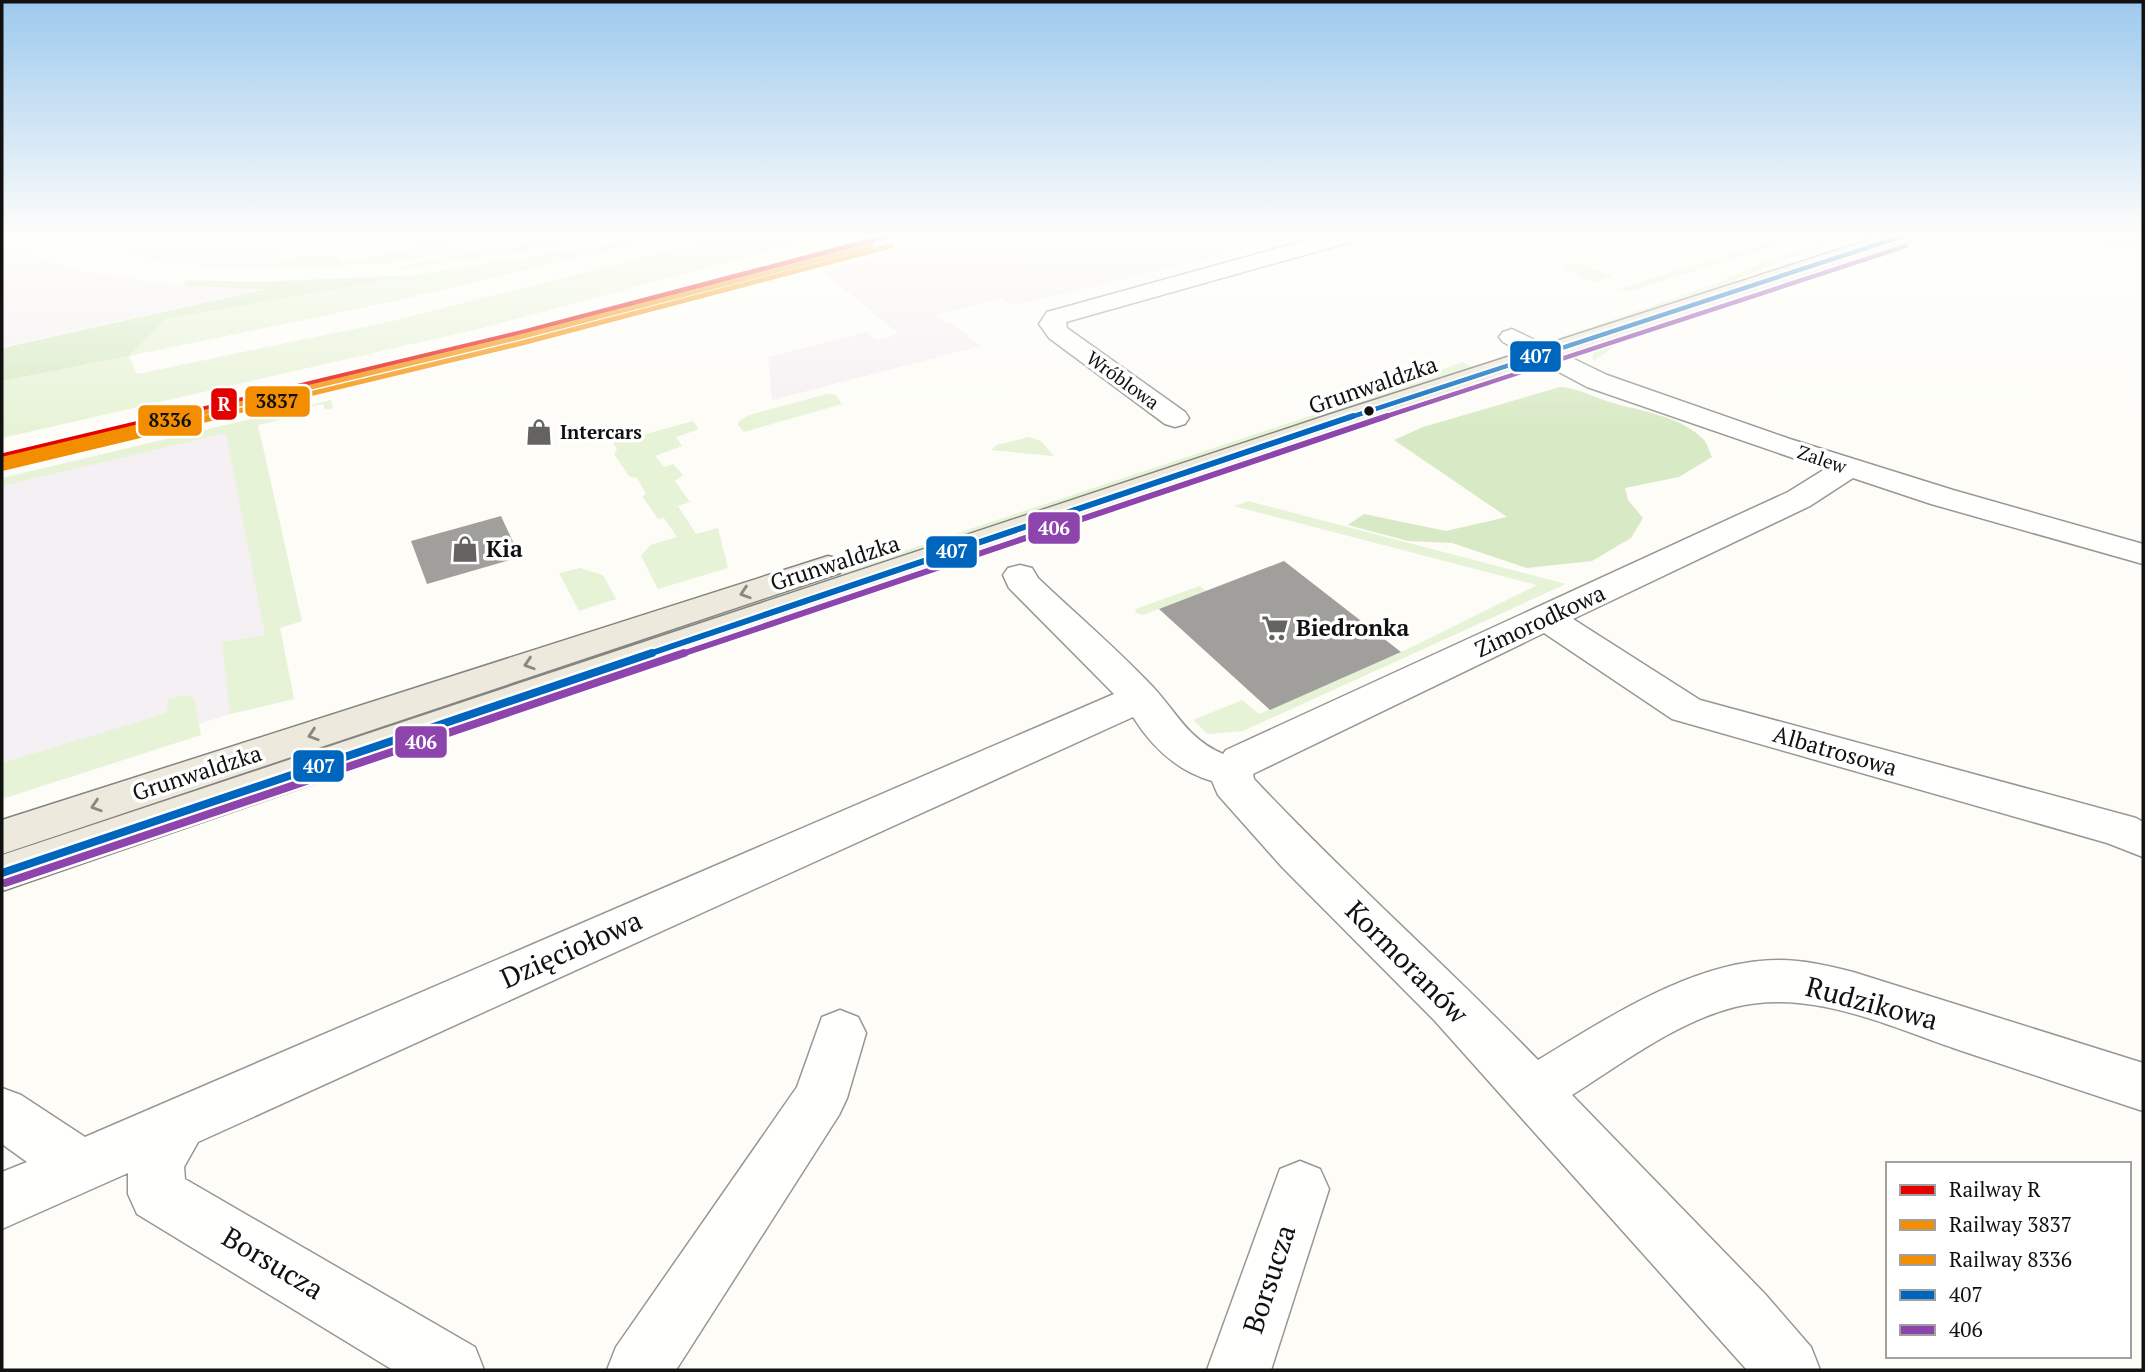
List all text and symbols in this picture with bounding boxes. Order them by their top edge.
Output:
line badge: 407 [1509,340,1562,373]
text: 407 [1520,343,1552,368]
street label: Wróblowa [1082,345,1165,415]
street label: Grunwaldzka [1304,348,1442,421]
line badge: 3837 [244,385,311,418]
line badge: R [210,387,238,421]
text: 3837 [256,388,298,413]
text: R [217,391,231,416]
line badge: 8336 [137,404,203,437]
unlabelled marker [1362,404,1376,418]
text: 8336 [149,407,192,432]
shop icon: Intercars [524,417,554,447]
place label: Intercars [560,419,642,444]
street label: Zalew [1794,439,1851,479]
line badge: 406 [1027,511,1081,545]
text: 406 [1038,515,1070,540]
street label: Grunwaldzka [766,527,904,598]
place label: Kia [486,533,523,564]
shop icon: Kia [450,534,480,564]
line badge: 407 [925,535,978,569]
text: 407 [936,538,968,563]
street label: Zimorodkowa [1470,577,1610,664]
one-way arrow [739,585,751,599]
place label: Biedronka [1296,612,1409,643]
supermarket icon: Biedronka [1260,613,1290,643]
one-way arrow [523,656,535,670]
street label: Albatrosowa [1770,718,1901,783]
line badge: 406 [394,725,448,759]
one-way arrow [307,727,319,741]
text: 406 [405,729,437,754]
street label: Grunwaldzka [128,737,266,808]
line badge: 407 [292,749,345,783]
text: 407 [303,753,335,778]
one-way arrow [91,798,103,812]
street label: Kormoranów [1338,892,1477,1032]
street label: Dzięciołowa [494,901,647,996]
street label: Rudzikowa [1802,967,1942,1038]
legend [1886,1162,2131,1358]
text: Railway R [1949,1175,2041,1203]
text: Railway 3837 [1949,1210,2072,1238]
street label: Borsucza [216,1218,331,1307]
street label: Borsucza [1234,1220,1303,1338]
text: Railway 8336 [1949,1245,2072,1273]
text: 407 [1949,1280,1983,1308]
text: 406 [1949,1315,1983,1343]

